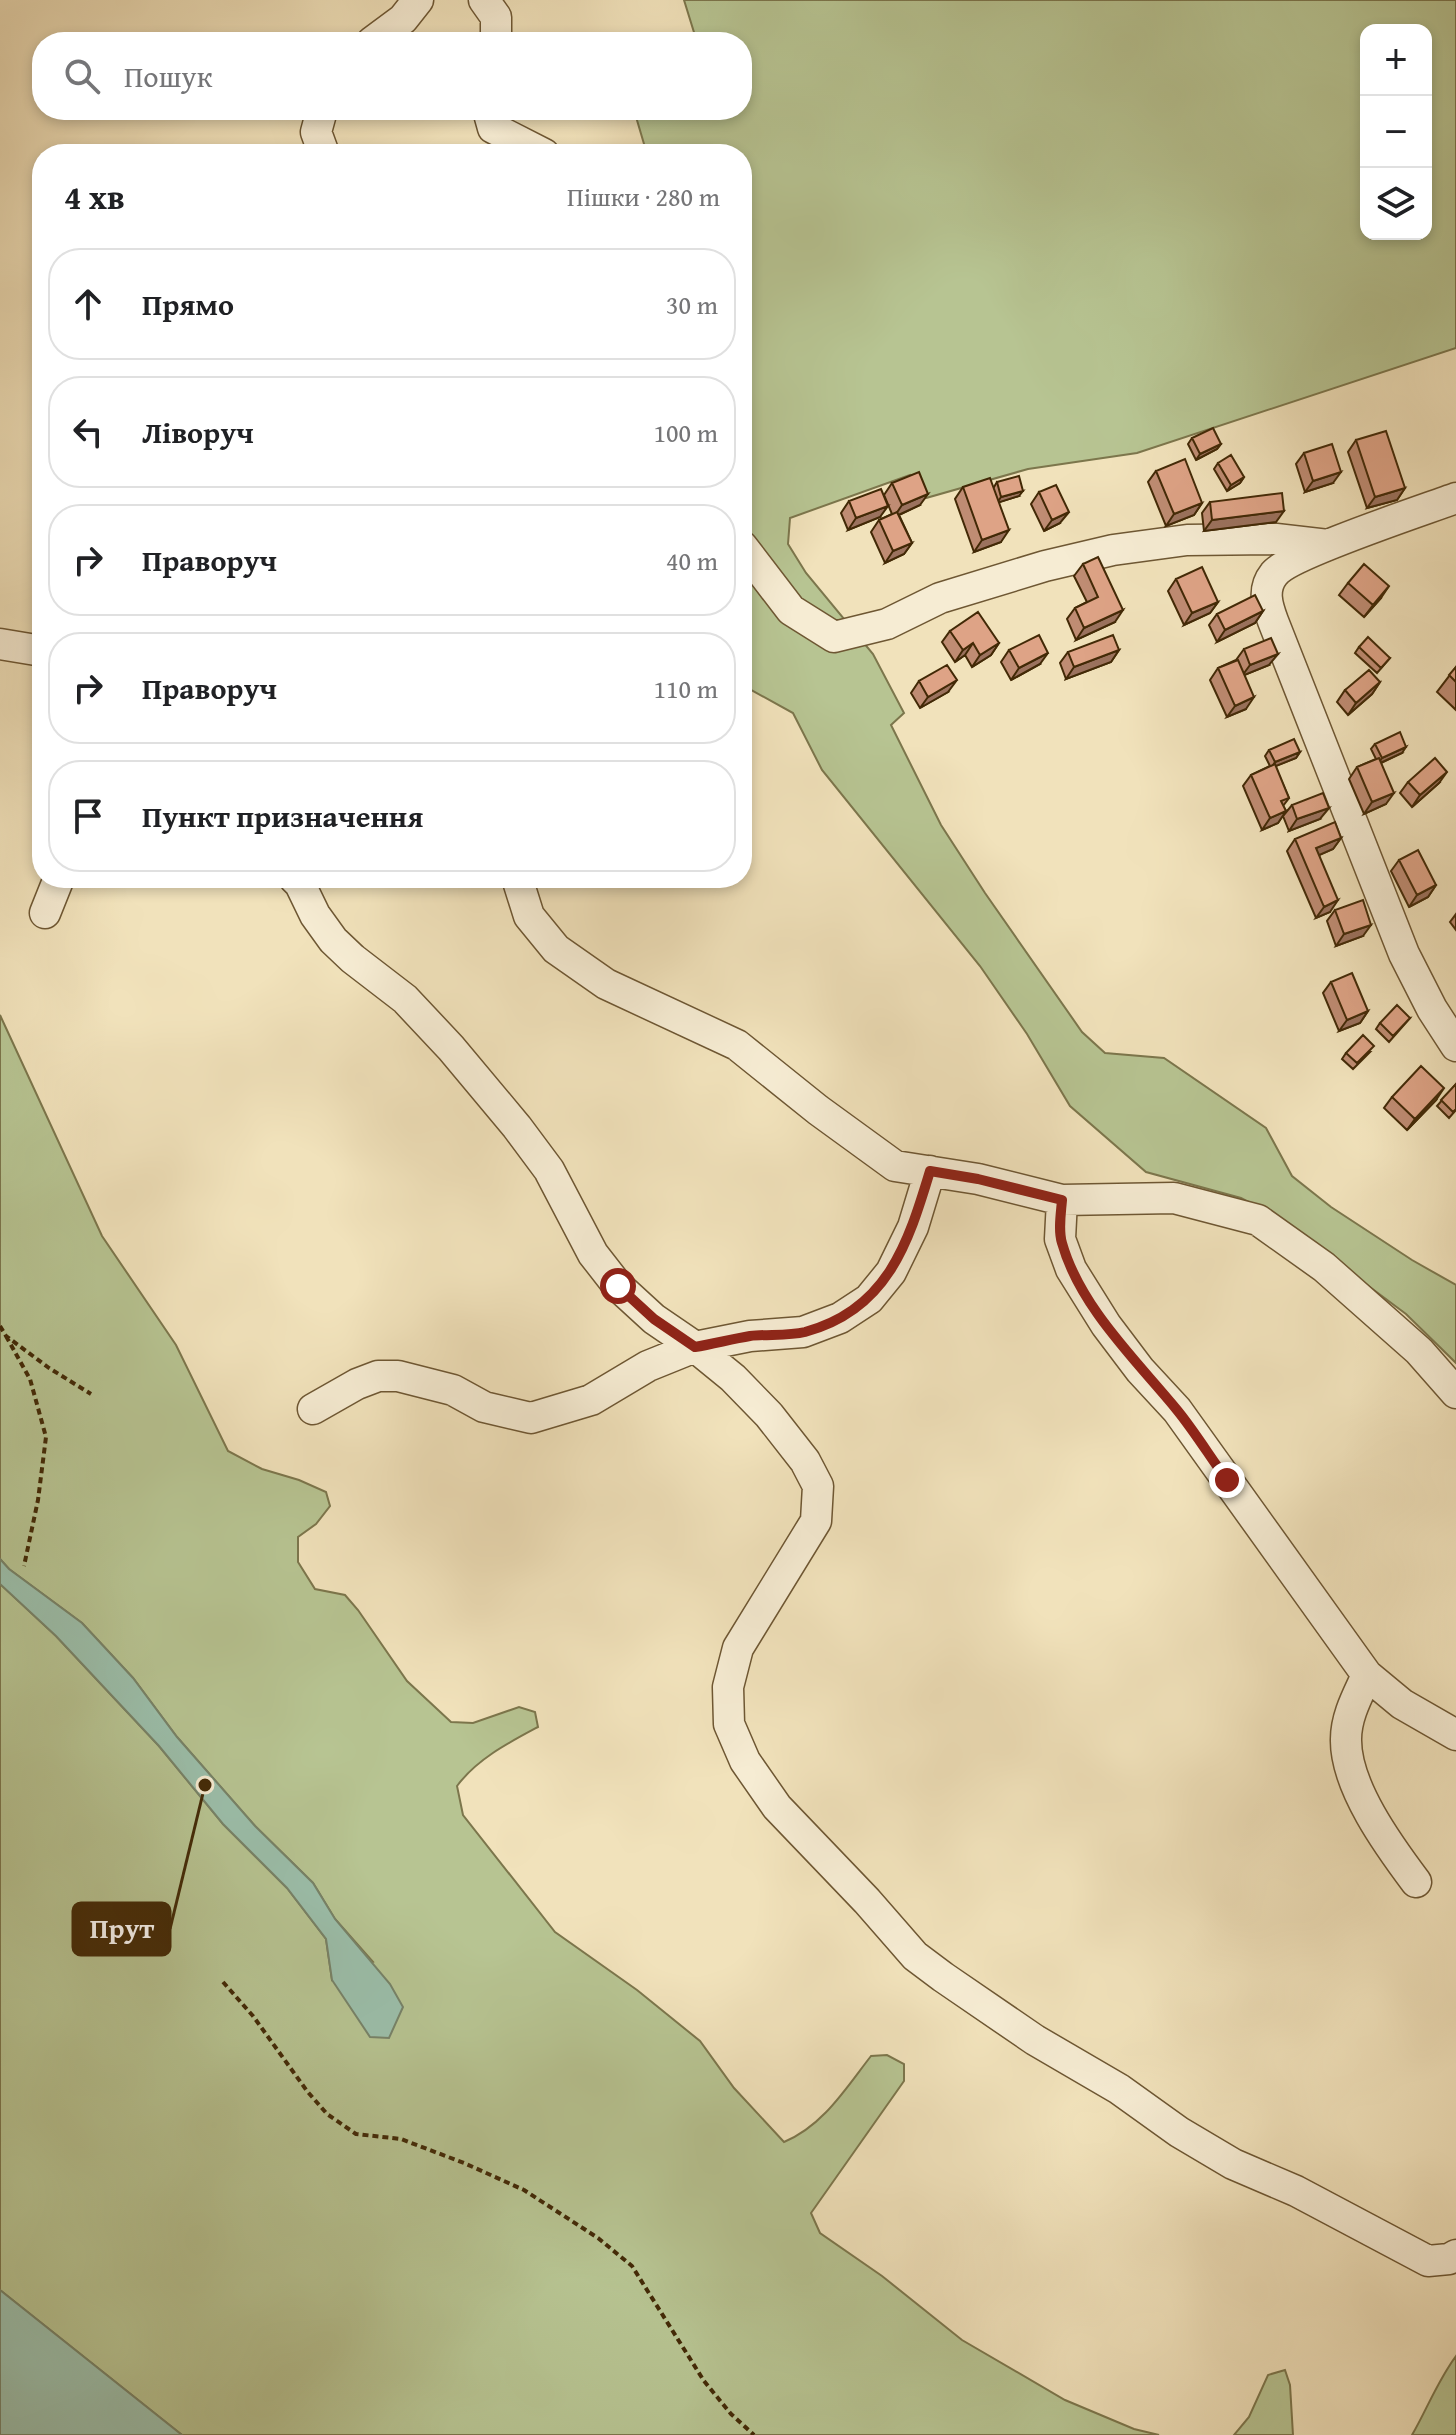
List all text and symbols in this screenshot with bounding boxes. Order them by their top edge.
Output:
map controls [1360,24,1432,240]
button: + [1360,24,1432,96]
search box [32,32,752,120]
icon: search [60,54,104,98]
text: Пошук [124,54,212,98]
button: − [1360,96,1432,168]
button: layers [1360,168,1432,240]
text: 4 хв [64,172,125,221]
text: Пішки · 280 m [567,177,720,216]
icon: ahead [66,282,110,326]
text: Прямо [142,282,234,326]
text: 30 m [666,285,718,324]
icon: left [66,410,110,454]
text: Ліворуч [142,410,254,454]
text: 100 m [653,413,718,452]
icon: right [66,538,110,582]
text: Праворуч [142,538,277,582]
text: 40 m [666,541,718,580]
icon: right [66,666,110,710]
text: Праворуч [142,666,277,710]
text: 110 m [653,669,718,708]
icon: arrive [66,794,110,838]
text: Пункт призначення [142,794,423,838]
route start [600,1268,636,1304]
route end [1209,1462,1245,1498]
callout: Прут [73,1903,170,1955]
text: Прут [90,1907,154,1948]

